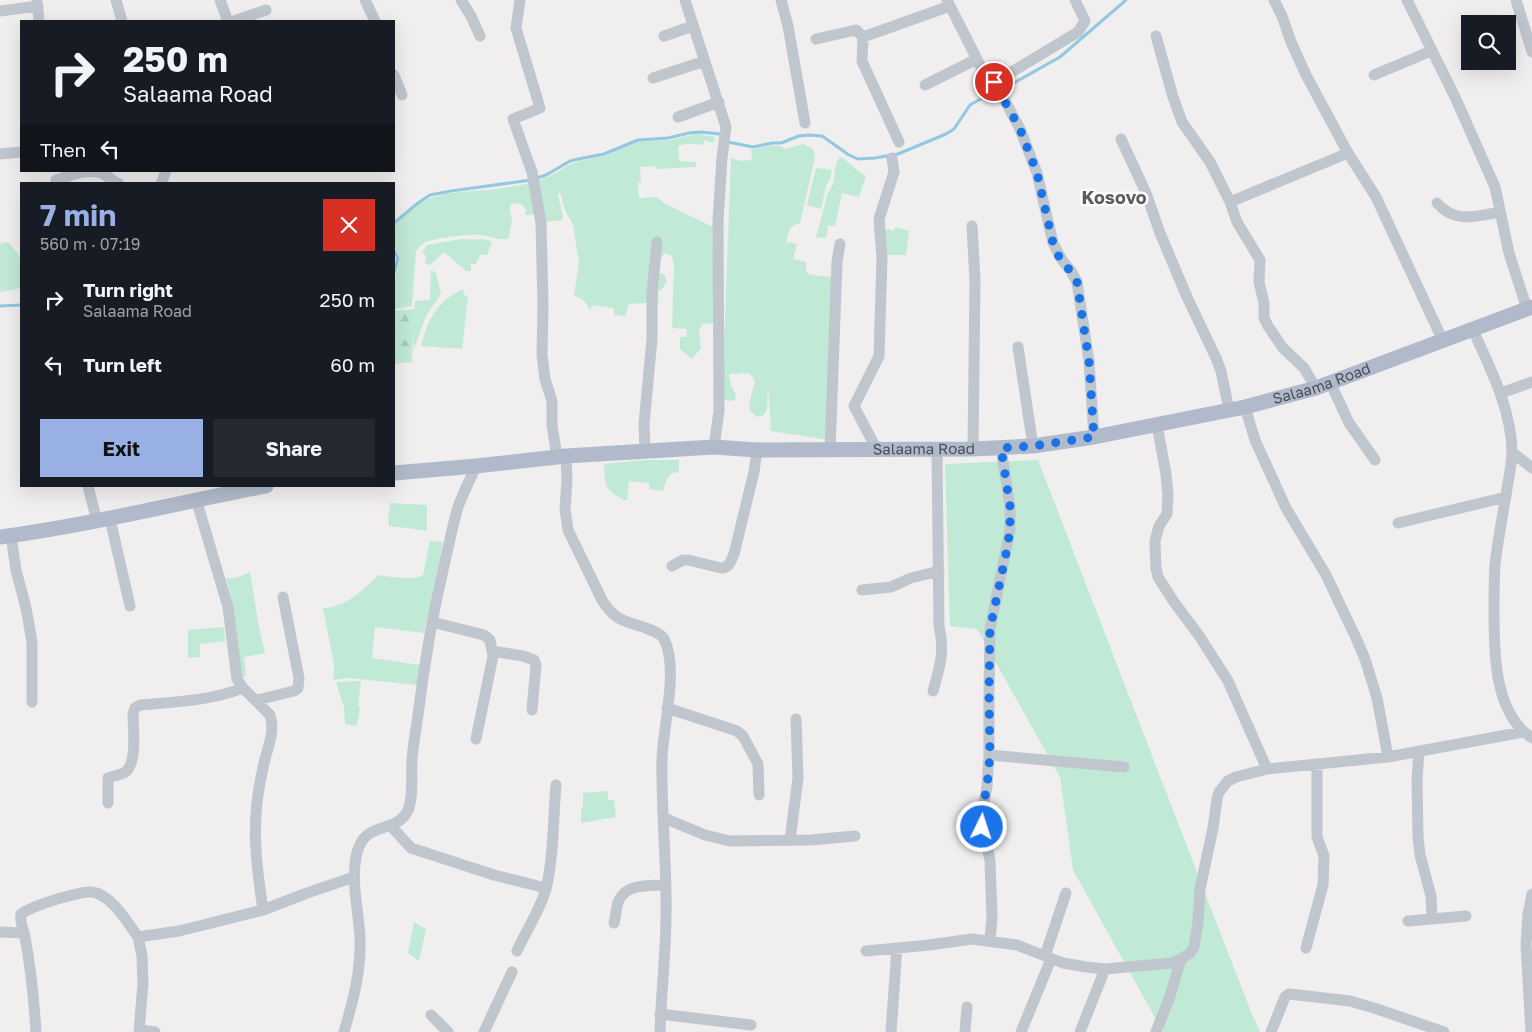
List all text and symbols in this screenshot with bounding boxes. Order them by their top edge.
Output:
map controls [1461,15,1516,70]
button: search [1461,15,1516,70]
text: 250 m [123,38,228,80]
icon: right [40,40,105,105]
pin [973,61,1015,103]
icon: arrive [980,68,1008,96]
text: Salaama Road [123,80,273,107]
icon: left [96,135,124,163]
text: Then [40,138,86,161]
district label: Kosovo [1081,186,1147,208]
text: 7 min [40,197,116,233]
button: close [323,199,375,251]
text: 560 m · 07:19 [40,234,140,254]
text: Turn right [83,278,173,301]
icon: right [40,286,68,314]
text: 250 m [320,288,375,311]
text: Salaama Road [83,301,192,321]
icon: left [40,351,68,379]
text: Turn left [83,353,162,376]
text: 60 m [330,353,375,376]
street label: Salaama Road [1270,358,1373,407]
button: Exit [40,419,203,477]
button: Share [213,419,375,477]
street label: Salaama Road [873,439,975,457]
position arrow [955,800,1007,852]

